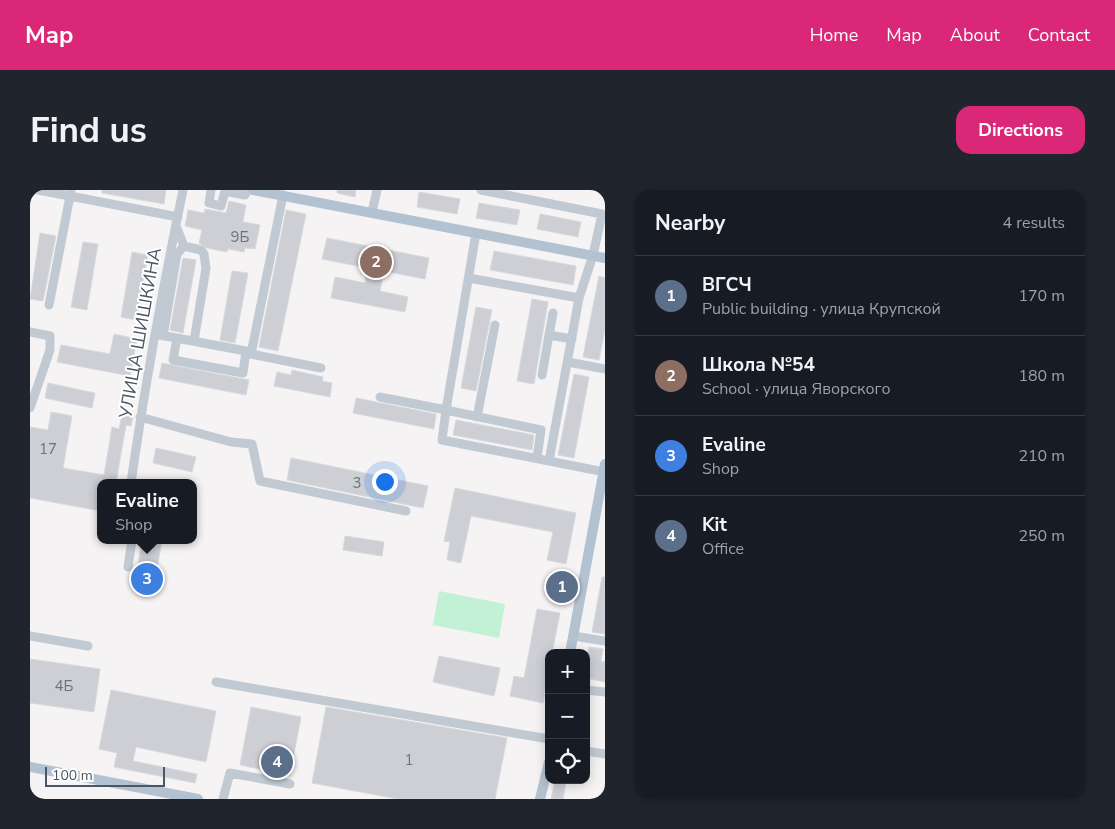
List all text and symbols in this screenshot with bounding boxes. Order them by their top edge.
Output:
text: Map [25,19,73,51]
text: Home [810,23,858,47]
text: Map [886,23,922,47]
text: About [950,23,1000,47]
text: Contact [1028,23,1090,47]
button: Directions [956,106,1085,154]
text: Find us [30,107,147,154]
text: Nearby [655,209,725,237]
text: 4 results [1003,212,1065,234]
house number: 9Б [231,227,250,247]
pin: 2 [360,243,392,281]
street label: УЛИЦА ШИШКИНА [113,246,167,421]
text: ВГСЧ [702,272,752,298]
text: 1 [666,285,676,307]
text: 170 m [1018,285,1065,307]
text: Public building · улица Крупской [702,298,941,320]
text: Школа №54 [702,352,815,378]
text: 2 [666,365,676,387]
text: 180 m [1018,365,1065,387]
text: School · улица Яворского [702,378,891,400]
text: Evaline [702,432,766,458]
house number: 17 [39,439,57,459]
text: 3 [666,445,676,467]
text: 210 m [1018,445,1065,467]
text: Shop [702,458,739,480]
your location [372,469,398,495]
house number: 3 [352,473,362,493]
popup [97,479,197,544]
text: Evaline [115,488,179,514]
text: Kit [702,512,727,538]
text: Shop [115,514,152,536]
text: 4 [666,525,676,547]
text: 250 m [1018,525,1065,547]
text: Office [702,538,744,560]
pin: 3 [131,560,163,598]
pin: 1 [546,568,578,606]
map controls [545,649,590,784]
button: + [545,649,590,694]
house number: 4Б [55,676,74,696]
button: − [545,694,590,739]
button: locate [545,739,590,784]
pin: 4 [261,743,293,781]
house number: 1 [404,750,414,770]
scale bar [45,764,165,787]
text: 100 m [52,766,93,785]

